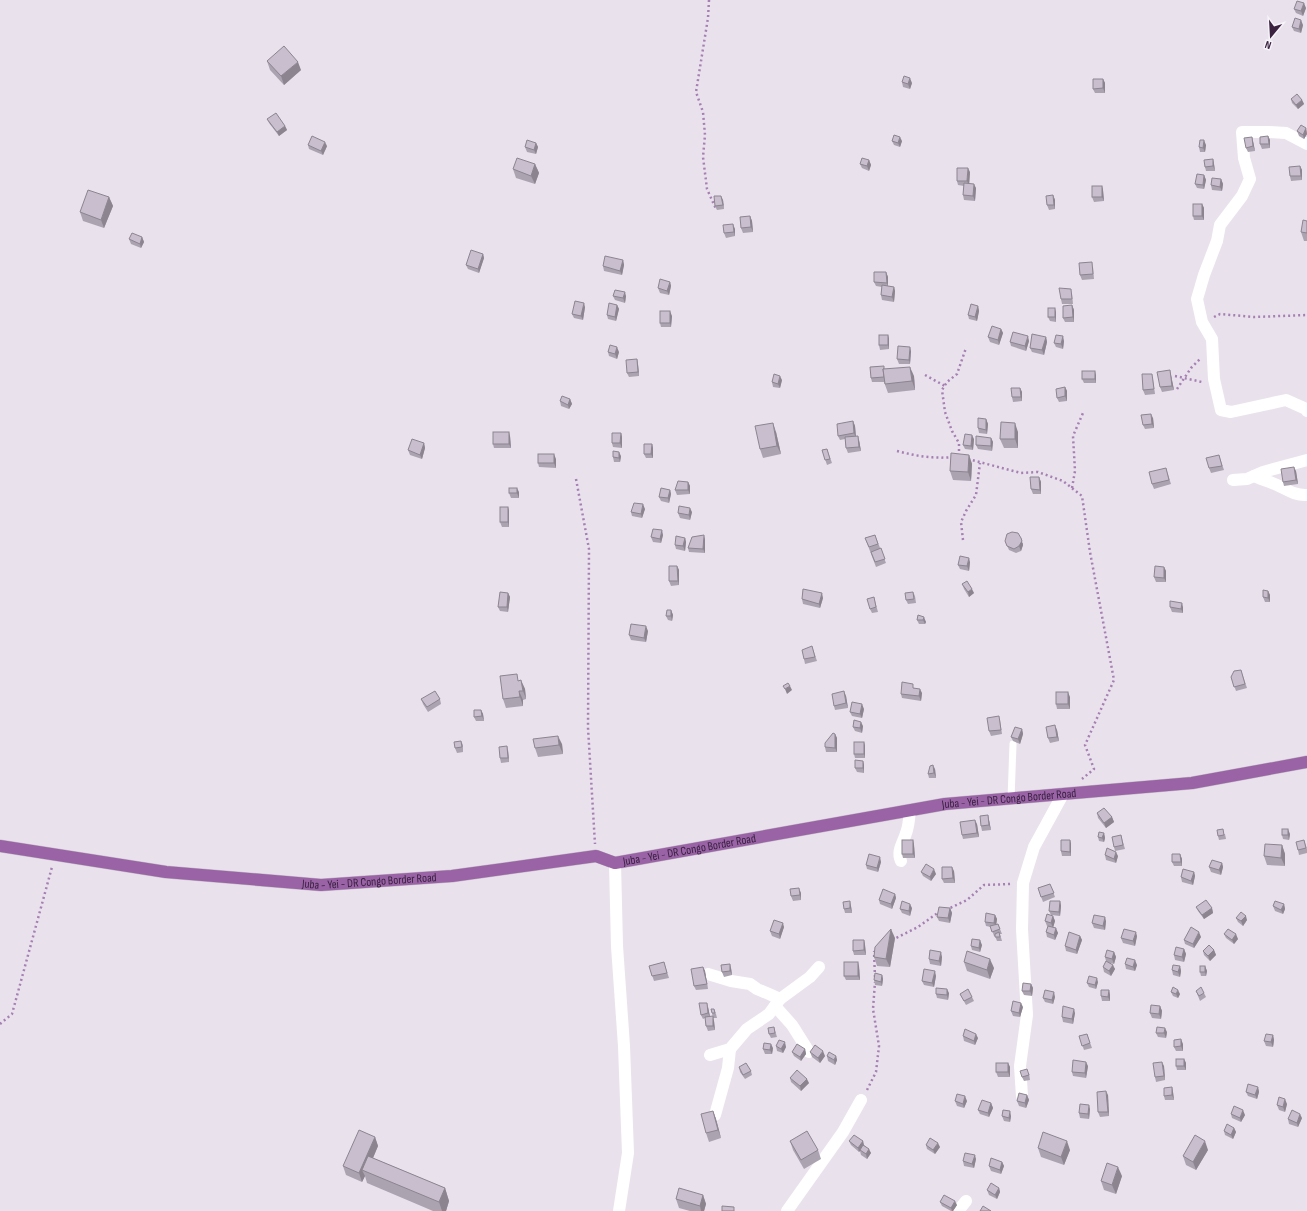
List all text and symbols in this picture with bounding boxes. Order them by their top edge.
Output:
north arrow [1251,16,1291,56]
text: N [1263,38,1273,52]
street label: Juba - Yei - DR Congo Border Road [940,785,1077,812]
street label: Juba - Yei - DR Congo Border Road [621,830,757,869]
street label: Juba - Yei - DR Congo Border Road [300,870,437,892]

